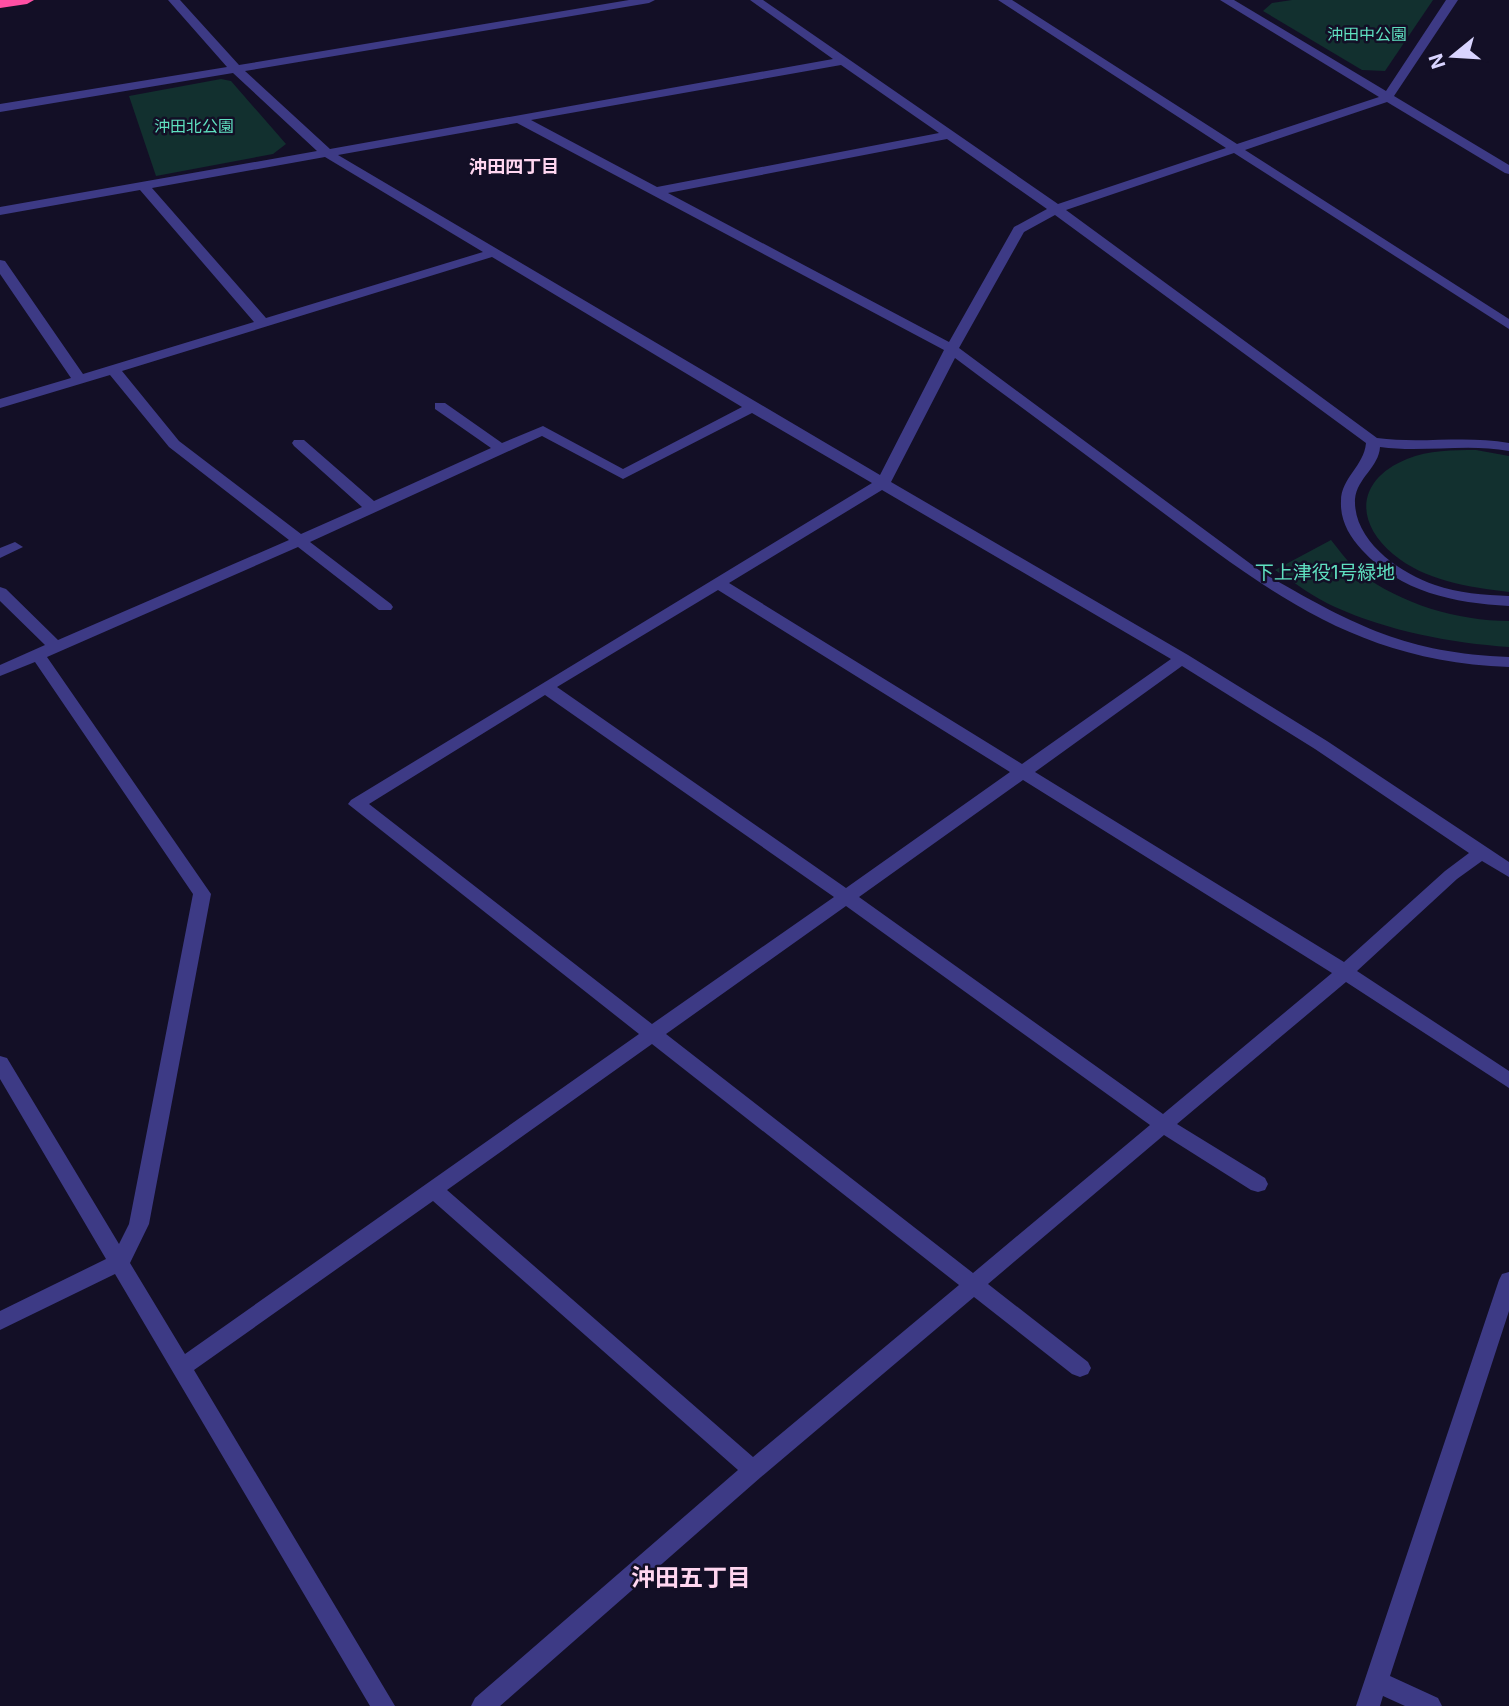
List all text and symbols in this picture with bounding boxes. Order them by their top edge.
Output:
north arrow [1418,21,1488,91]
park label: 沖田中公園 [1327,24,1407,44]
text: N [1424,51,1450,72]
park label: 沖田北公園 [154,116,234,136]
district label: 沖田四丁目 [469,156,559,177]
park label: 下上津役1号緑地 [1255,561,1395,584]
district label: 沖田五丁目 [631,1563,751,1592]

